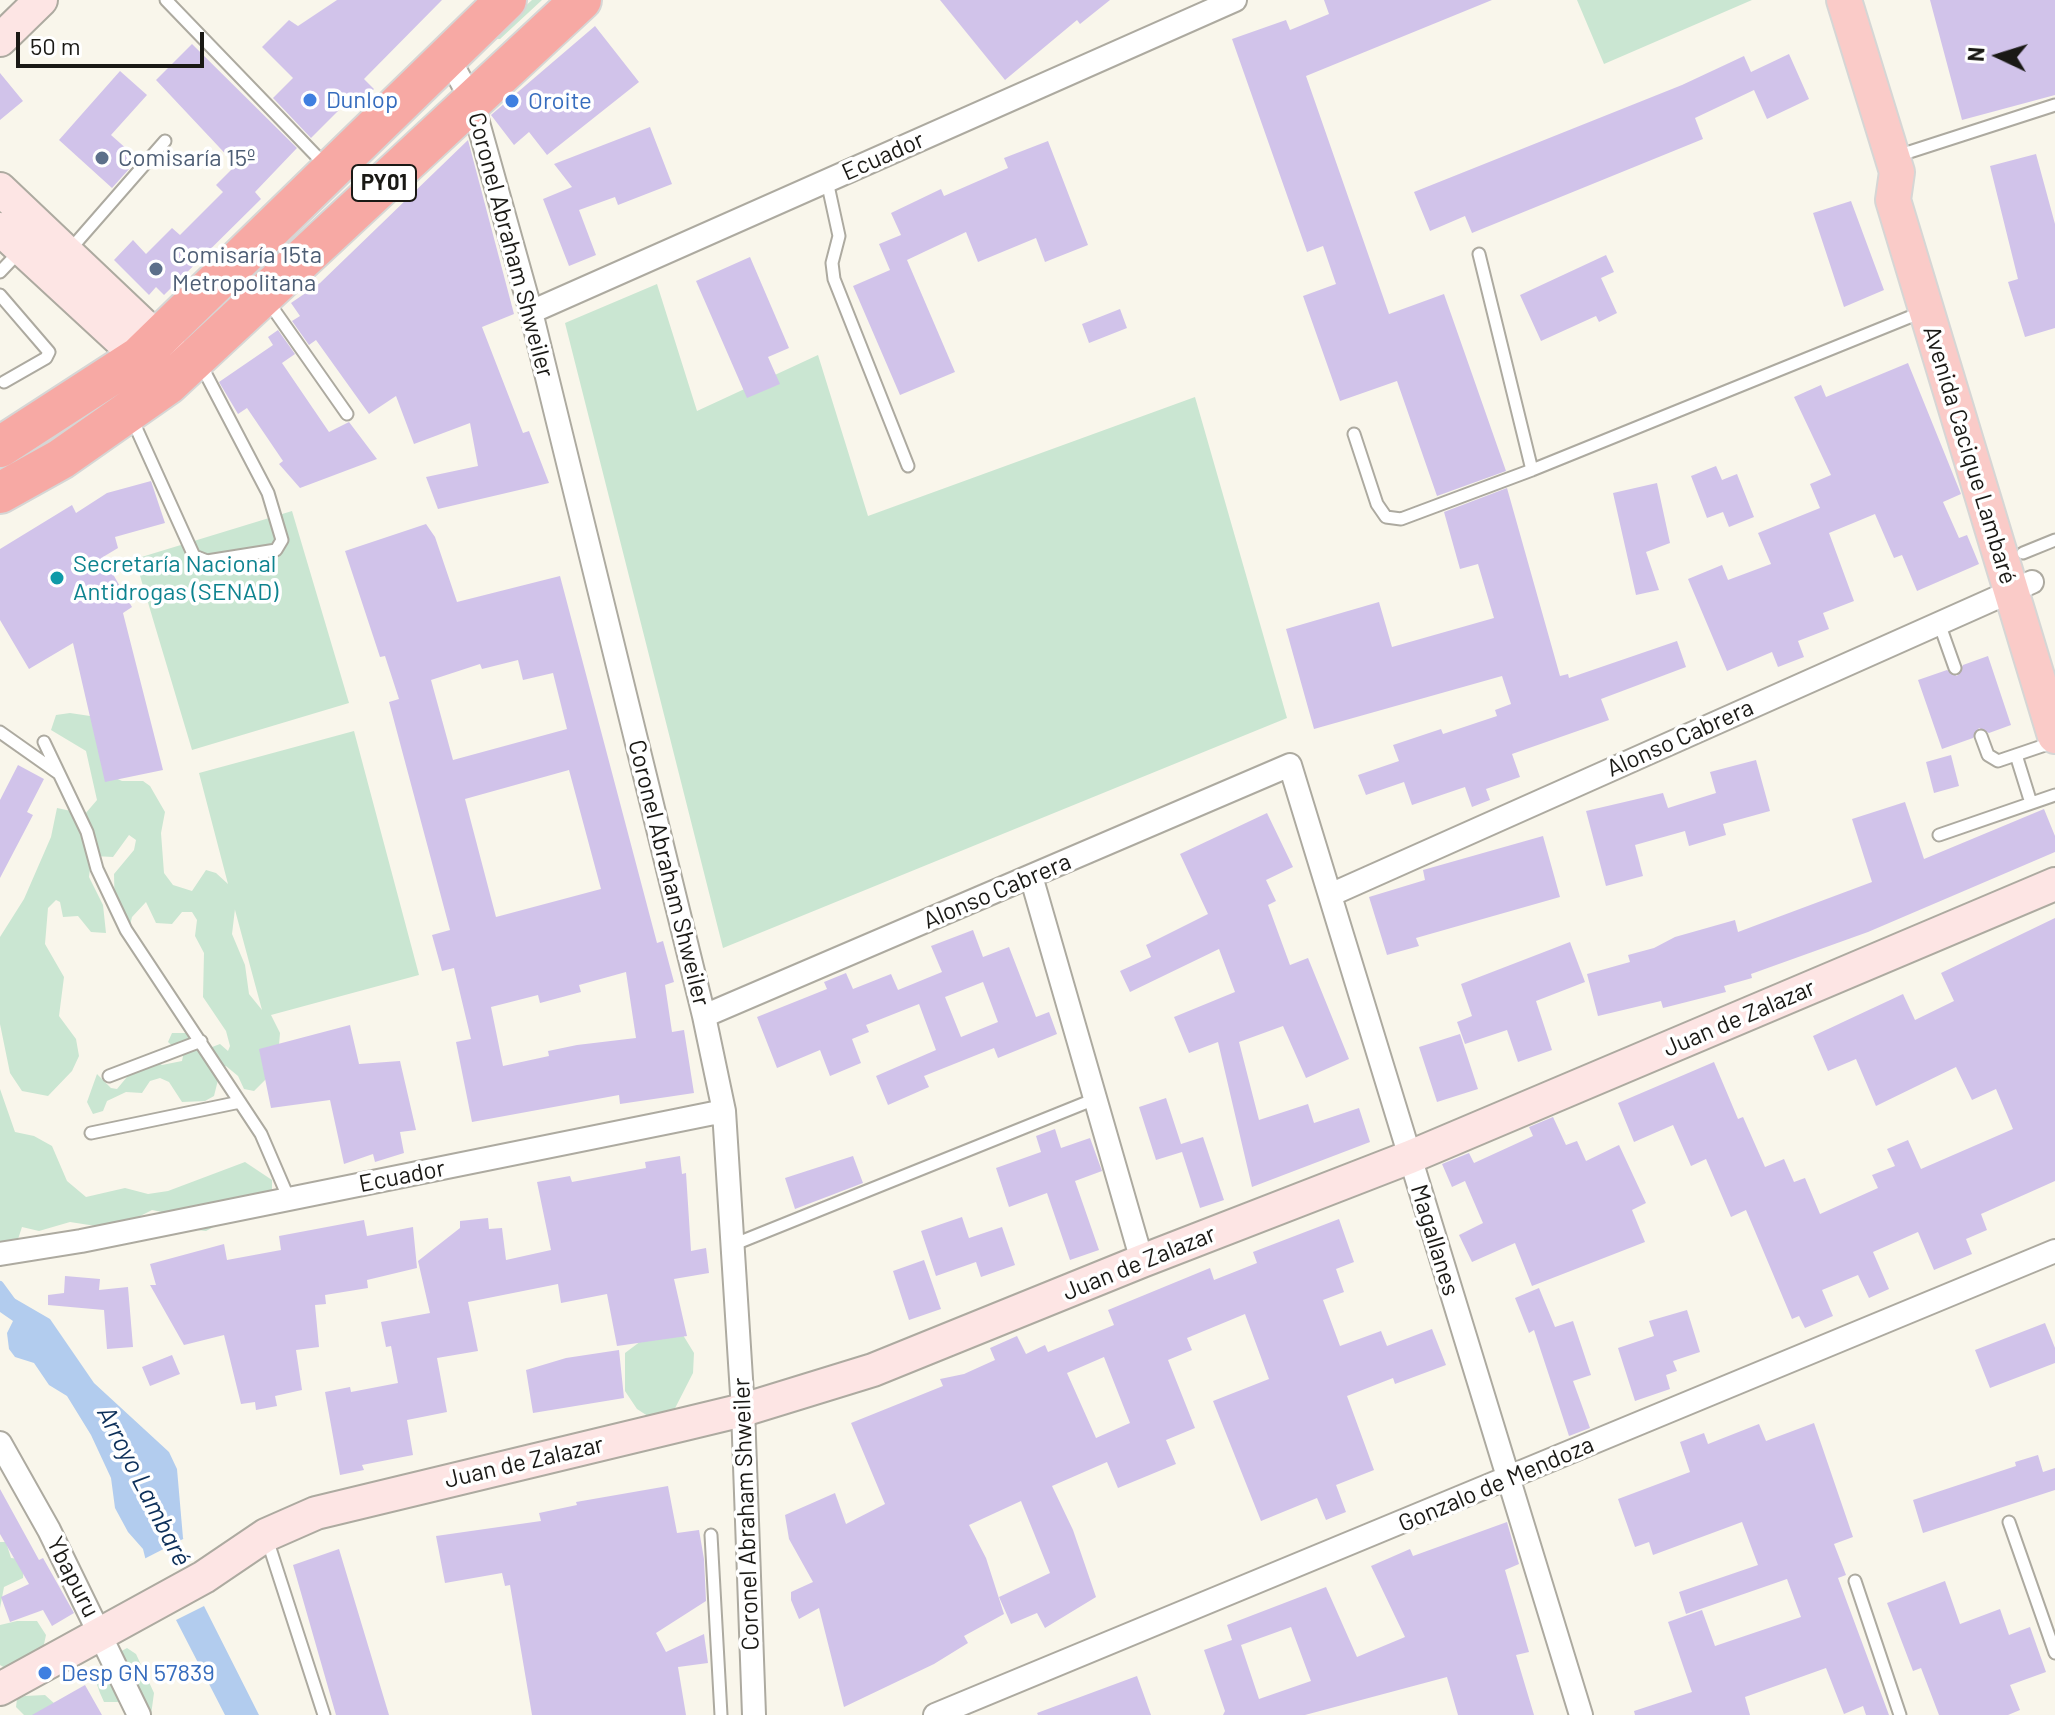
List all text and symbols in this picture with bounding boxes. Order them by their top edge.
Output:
scale bar [20,16,208,66]
north arrow [1959,16,2039,96]
text: 50 m [30,31,81,60]
text: N [1962,46,1989,63]
place label: Dunlop [326,86,398,114]
place label: Oroite [528,87,592,115]
marker: Dunlop [301,91,319,109]
marker: Oroite [503,92,521,110]
street label: Coronel Abraham Shweiler [462,109,560,381]
street label: Ecuador [837,125,929,187]
place label: Comisaría 15º [118,144,255,172]
marker: Comisaría 15º [93,149,111,167]
road number: PY01 [352,165,416,201]
place label: Comisaría 15ta Metropolitana [172,241,322,297]
marker: Comisaría 15ta Metropolitana [147,260,165,278]
street label: Avenida Cacique Lambaré [1917,322,2023,588]
place label: Secretaría Nacional Antidrogas (SENAD) [73,550,278,606]
marker: Secretaría Nacional Antidrogas (SENAD) [48,569,66,587]
street label: Alonso Cabrera [1602,693,1758,783]
street label: Coronel Abraham Shweiler [622,737,716,1009]
street label: Alonso Cabrera [919,847,1075,935]
street label: Juan de Zalazar [1659,973,1819,1063]
street label: Ecuador [357,1154,447,1198]
street label: Magallanes [1404,1181,1466,1299]
street label: Juan de Zalazar [1058,1219,1220,1307]
street label: Coronel Abraham Shweiler [727,1377,765,1651]
water label: Arroyo Lambaré [90,1401,198,1571]
street label: Juan de Zalazar [442,1430,606,1494]
street label: Gonzalo de Mendoza [1394,1430,1598,1538]
street label: Ybapuru [40,1532,106,1622]
place label: Desp GN 57839 [61,1659,215,1687]
marker: Desp GN 57839 [36,1664,54,1682]

